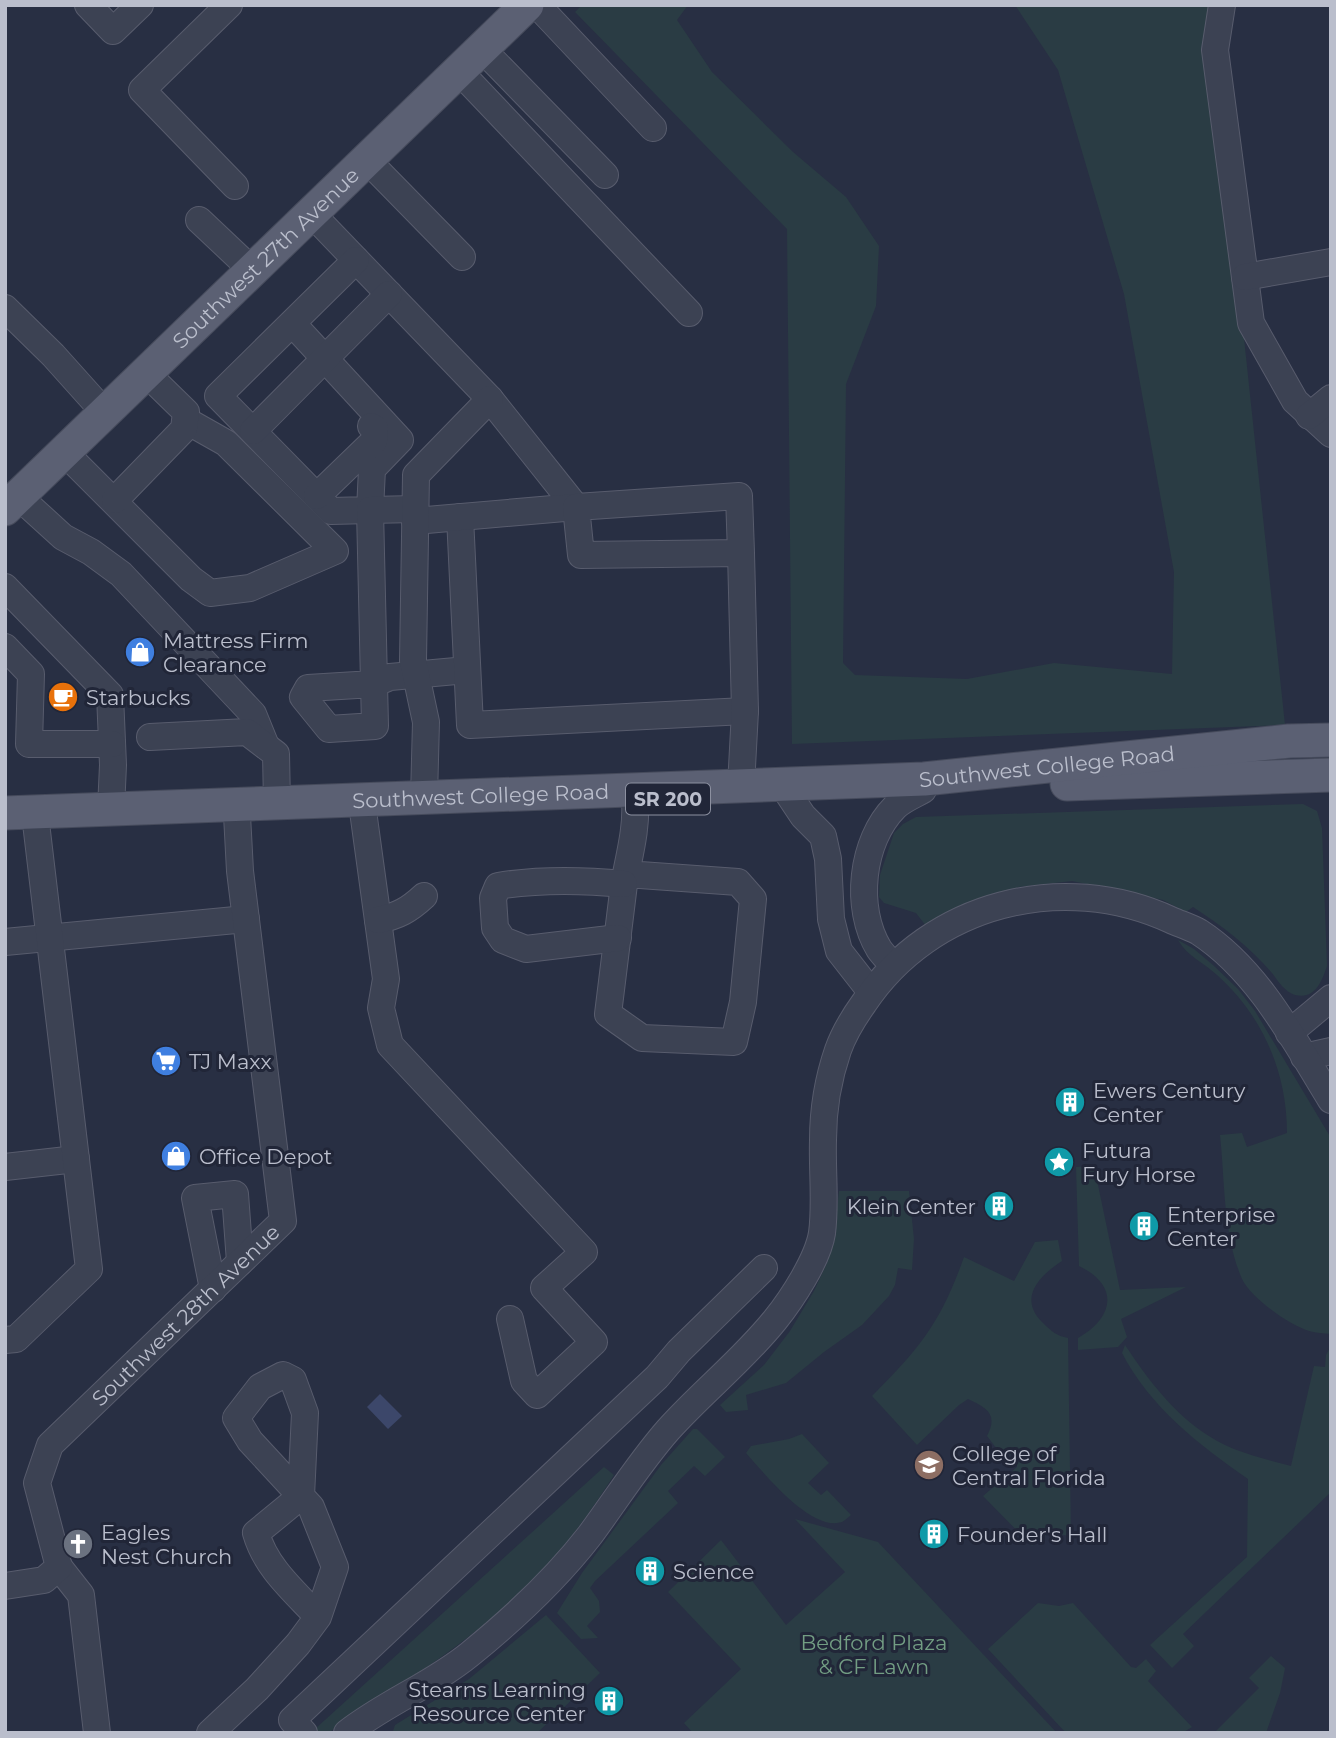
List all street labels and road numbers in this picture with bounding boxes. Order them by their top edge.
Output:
street label: Southwest 27th Avenue [167,162,364,353]
street label: Southwest College Road [918,740,1176,792]
street label: Southwest College Road [352,778,610,813]
road number: SR 200 [626,784,710,814]
street label: Southwest 28th Avenue [86,1219,284,1411]

